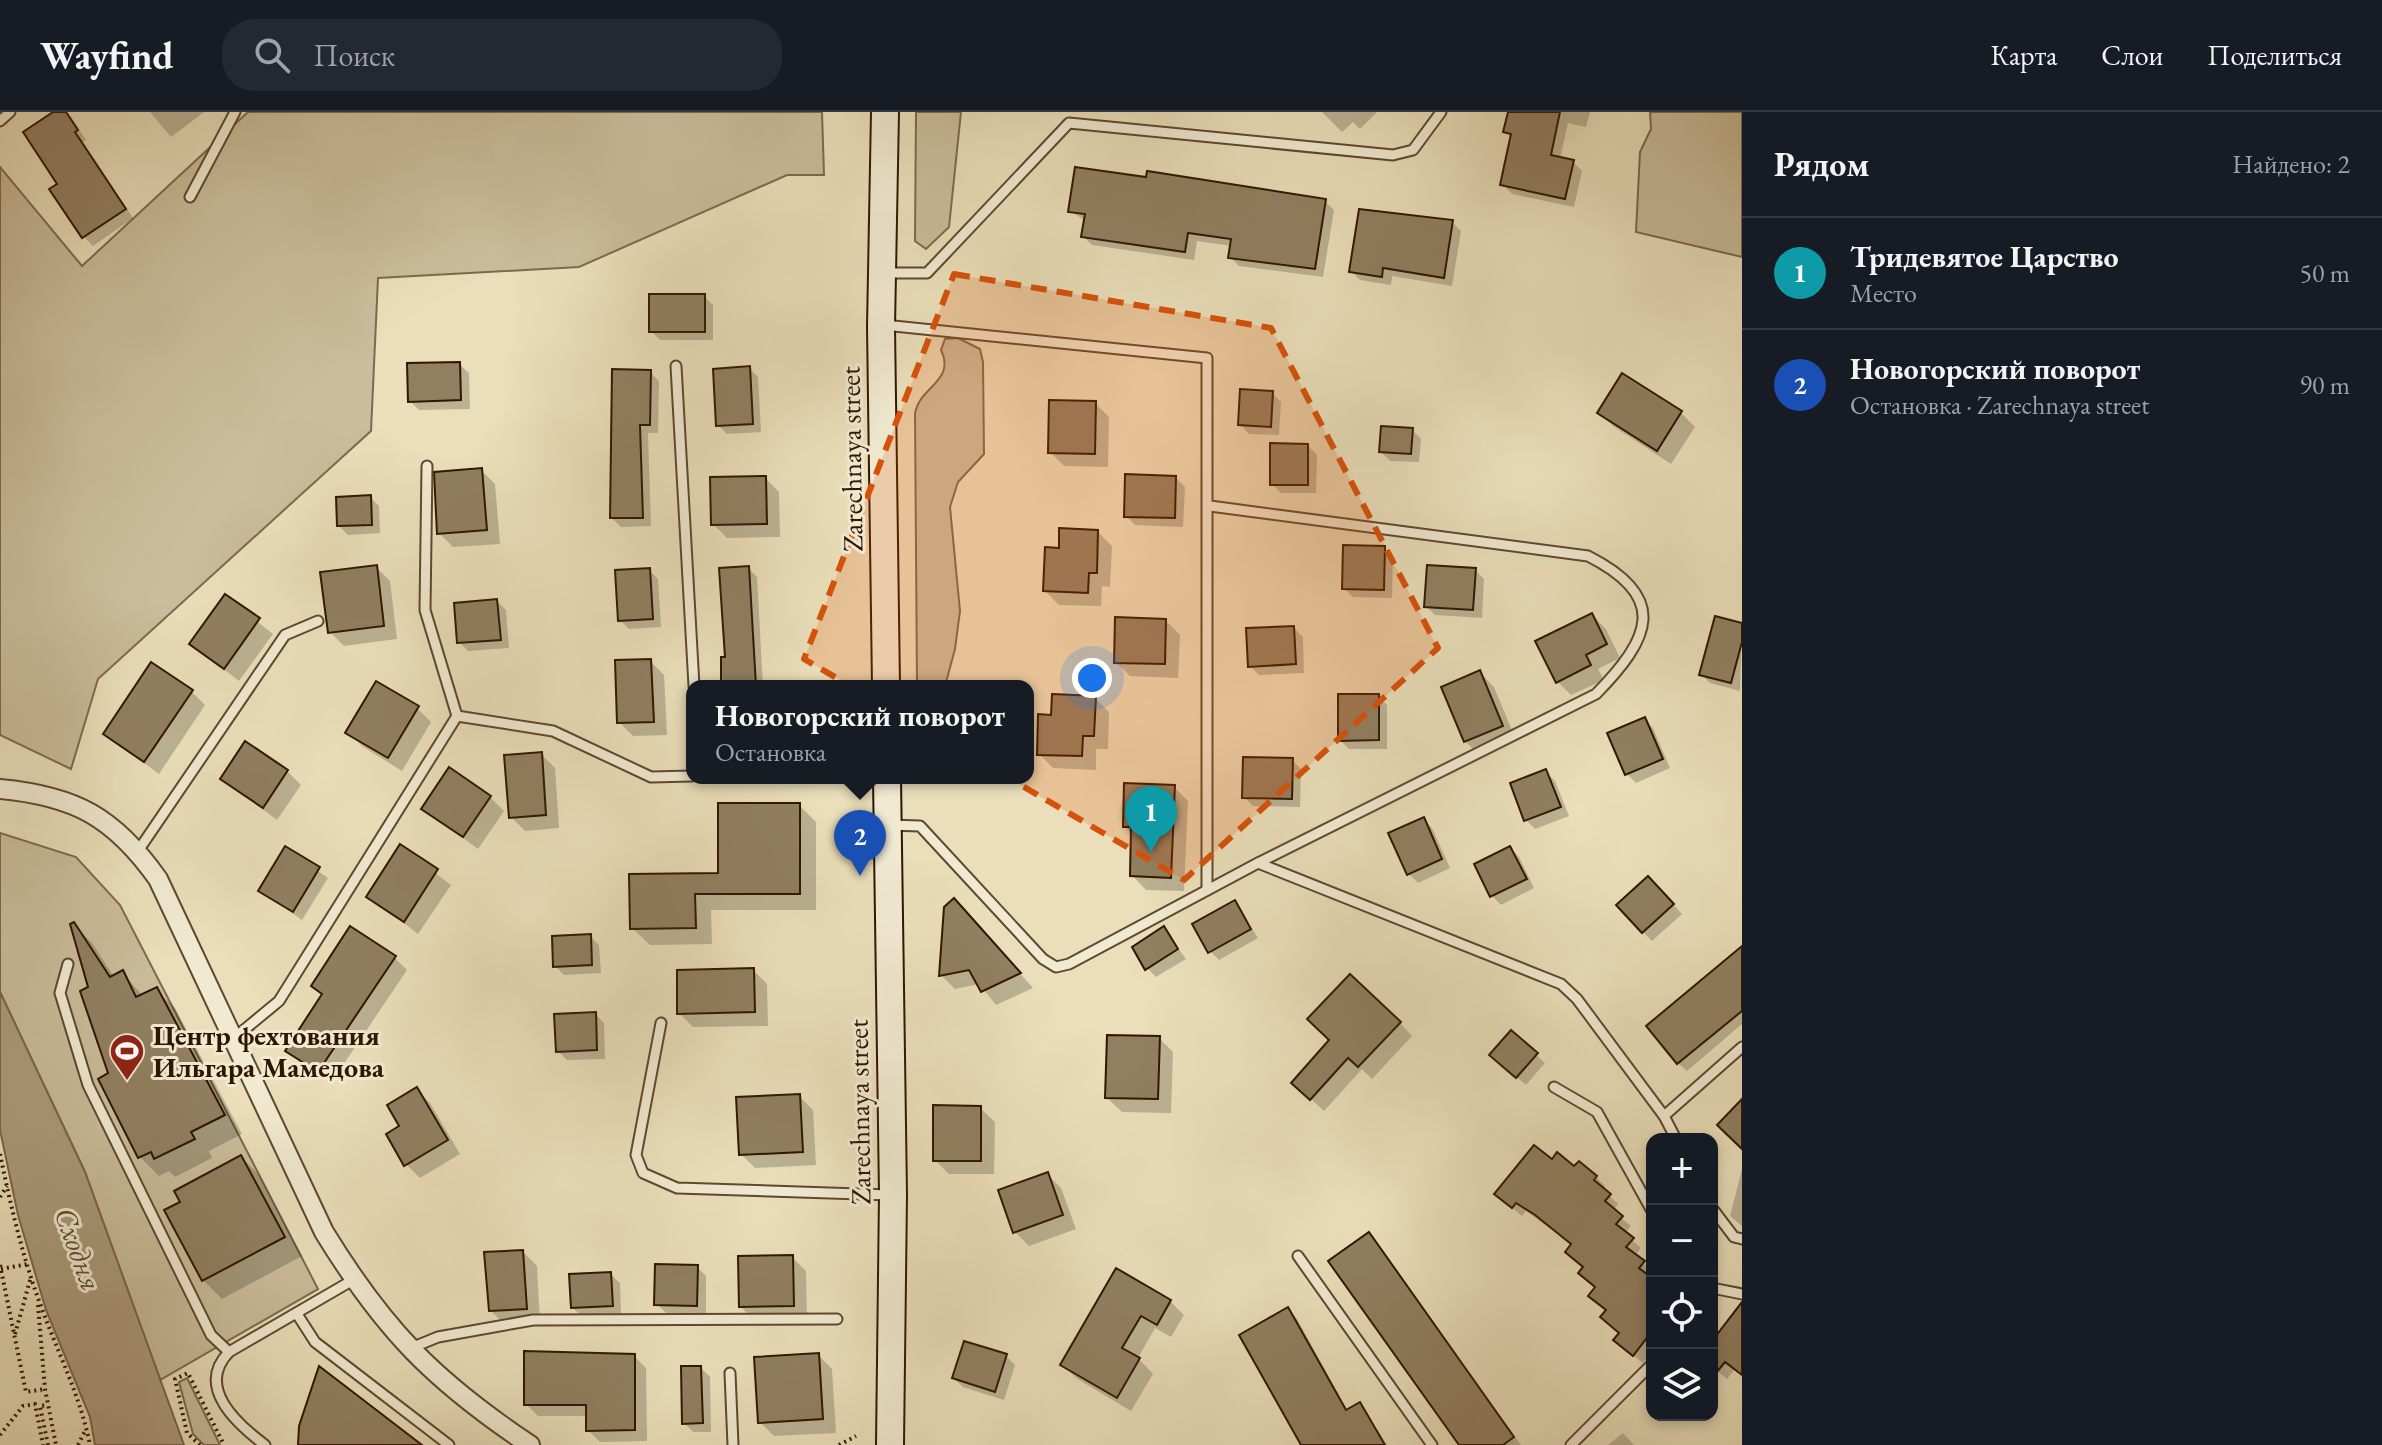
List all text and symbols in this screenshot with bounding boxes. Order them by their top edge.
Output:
search box [222,19,782,91]
text: Wayfind [40,31,174,80]
icon: search [250,33,294,77]
text: Поиск [314,36,395,75]
text: Карта [1990,37,2057,73]
text: Слои [2101,37,2163,73]
text: Поделиться [2207,37,2342,73]
text: Рядом [1774,142,1869,186]
text: Найдено: 2 [2232,147,2350,181]
text: Тридевятое Царство [1850,237,2119,276]
text: 1 [1793,256,1807,290]
text: 50 m [2300,256,2350,290]
text: Место [1850,276,1917,310]
text: Новогорский поворот [1850,349,2140,388]
street label: Zarechnaya street [831,366,871,552]
text: 2 [1793,368,1807,402]
text: 90 m [2300,368,2350,402]
text: Остановка · Zarechnaya street [1850,388,2149,422]
your location [1072,658,1112,698]
popup [686,680,1034,784]
text: Новогорский поворот [715,696,1005,735]
text: Остановка [715,735,826,769]
pin: 1 [1125,786,1177,852]
pin: 2 [834,810,886,876]
place label: Центр фехтования Ильгара Мамедова [153,1017,385,1085]
street label: Zarechnaya street [839,1019,879,1205]
sports icon: Центр фехтования Ильгара Мамедова [108,1032,146,1082]
map controls [1646,1133,1718,1421]
button: + [1646,1133,1718,1205]
water label: Сходня [45,1202,111,1296]
button: − [1646,1205,1718,1277]
button: locate [1646,1277,1718,1349]
button: layers [1646,1349,1718,1421]

